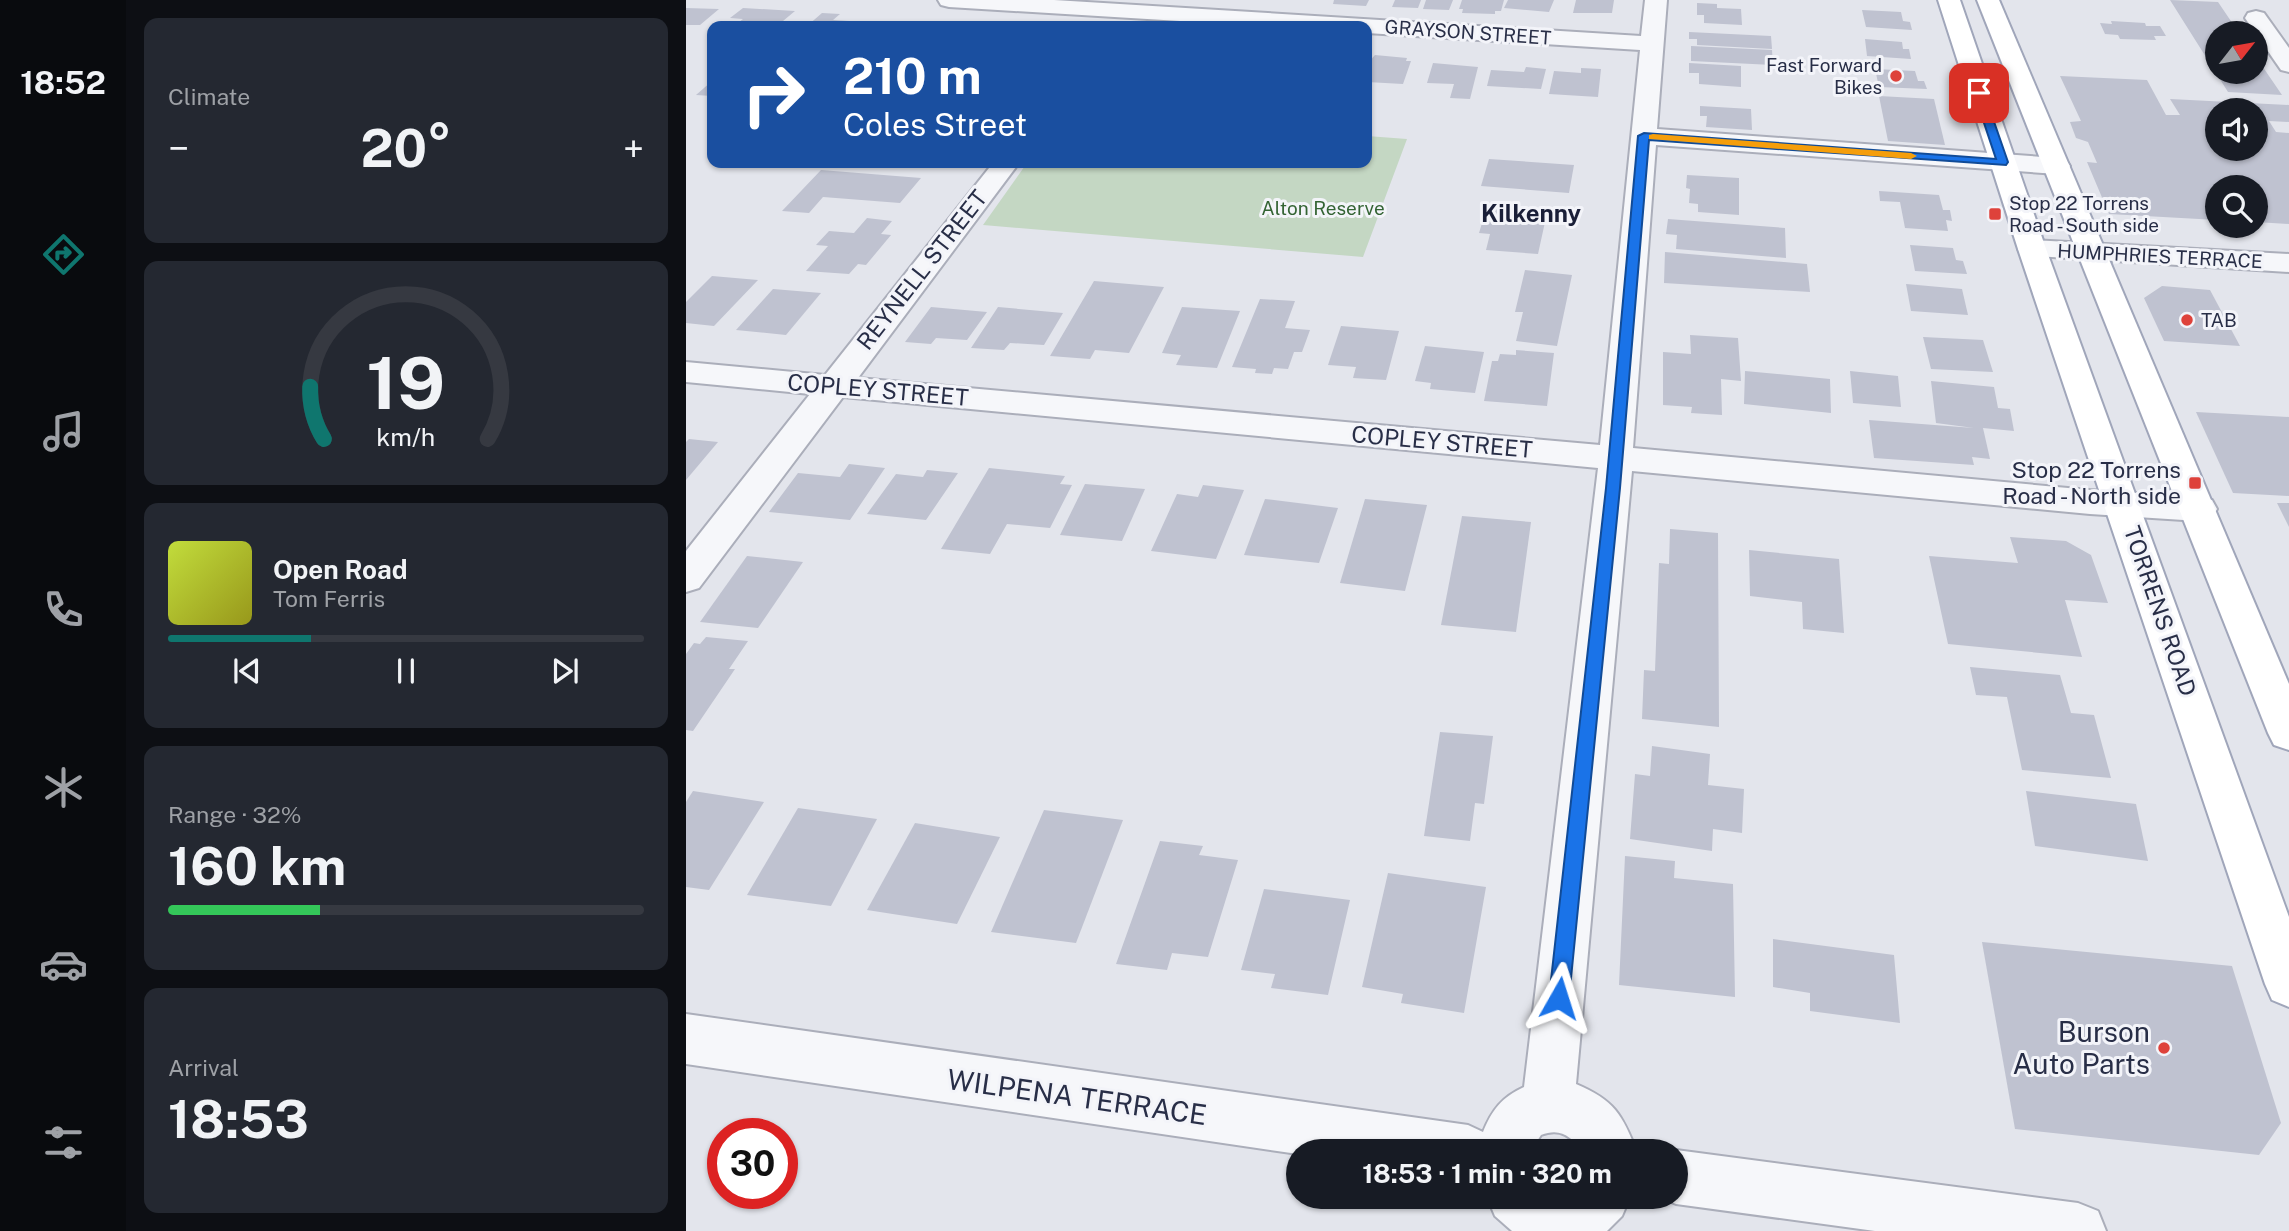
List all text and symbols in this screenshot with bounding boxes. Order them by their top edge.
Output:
street label: GRAYSON STREET [1384,15,1552,49]
north arrow [2205,21,2268,84]
map controls [2205,21,2268,238]
text: 210 m [843,47,982,105]
icon: right [728,49,819,140]
place label: Fast Forward Bikes [1766,54,1882,98]
pin [1949,63,2009,123]
text: 18:52 [20,64,106,101]
marker: Fast Forward Bikes [1888,68,1904,84]
icon: arrive [1960,74,1998,112]
text: Climate [168,83,250,110]
button: sound [2205,98,2268,161]
text: Coles Street [843,106,1027,143]
text: 20° [360,118,452,179]
text: − [168,126,189,171]
text: + [623,126,644,171]
button: search [2205,175,2268,238]
street label: REYNELL STREET [851,184,993,355]
place label: Stop 22 Torrens Road - South side [2009,192,2159,236]
park label: Alton Reserve [1261,197,1385,219]
district label: Kilkenny [1481,199,1582,227]
marker: Stop 22 Torrens Road - South side [1987,206,2003,222]
icon: directions [39,230,88,279]
street label: HUMPHRIES TERRACE [2057,240,2263,272]
place label: TAB [2201,309,2237,331]
marker: TAB [2179,312,2195,328]
text: 19 [366,340,446,425]
street label: COPLEY STREET [786,368,970,411]
icon: music [39,407,88,456]
street label: COPLEY STREET [1350,420,1534,463]
text: km/h [377,422,435,452]
place label: Stop 22 Torrens Road - North side [2002,456,2181,509]
marker: Stop 22 Torrens Road - North side [2187,475,2203,491]
street label: TORRENS ROAD [2119,522,2202,699]
text: Open Road [273,554,408,585]
icon: phone [39,585,88,634]
text: Tom Ferris [273,585,385,612]
icon: previous [228,652,266,690]
icon: pause [387,652,425,690]
icon: next [546,652,584,690]
icon: climate [39,763,88,812]
text: Range · 32% [168,801,301,828]
text: 160 km [168,836,346,897]
icon: car [39,940,88,989]
position arrow [1522,961,1596,1035]
place label: Burson Auto Parts [2013,1015,2150,1080]
marker: Burson Auto Parts [2156,1040,2172,1056]
text: Arrival [168,1054,239,1081]
street label: WILPENA TERRACE [945,1062,1209,1131]
text: 18:53 [168,1089,309,1150]
icon: filters [39,1118,88,1167]
speed limit sign: 30 [707,1118,798,1209]
text: 18:53 · 1 min · 320 m [1362,1158,1612,1189]

